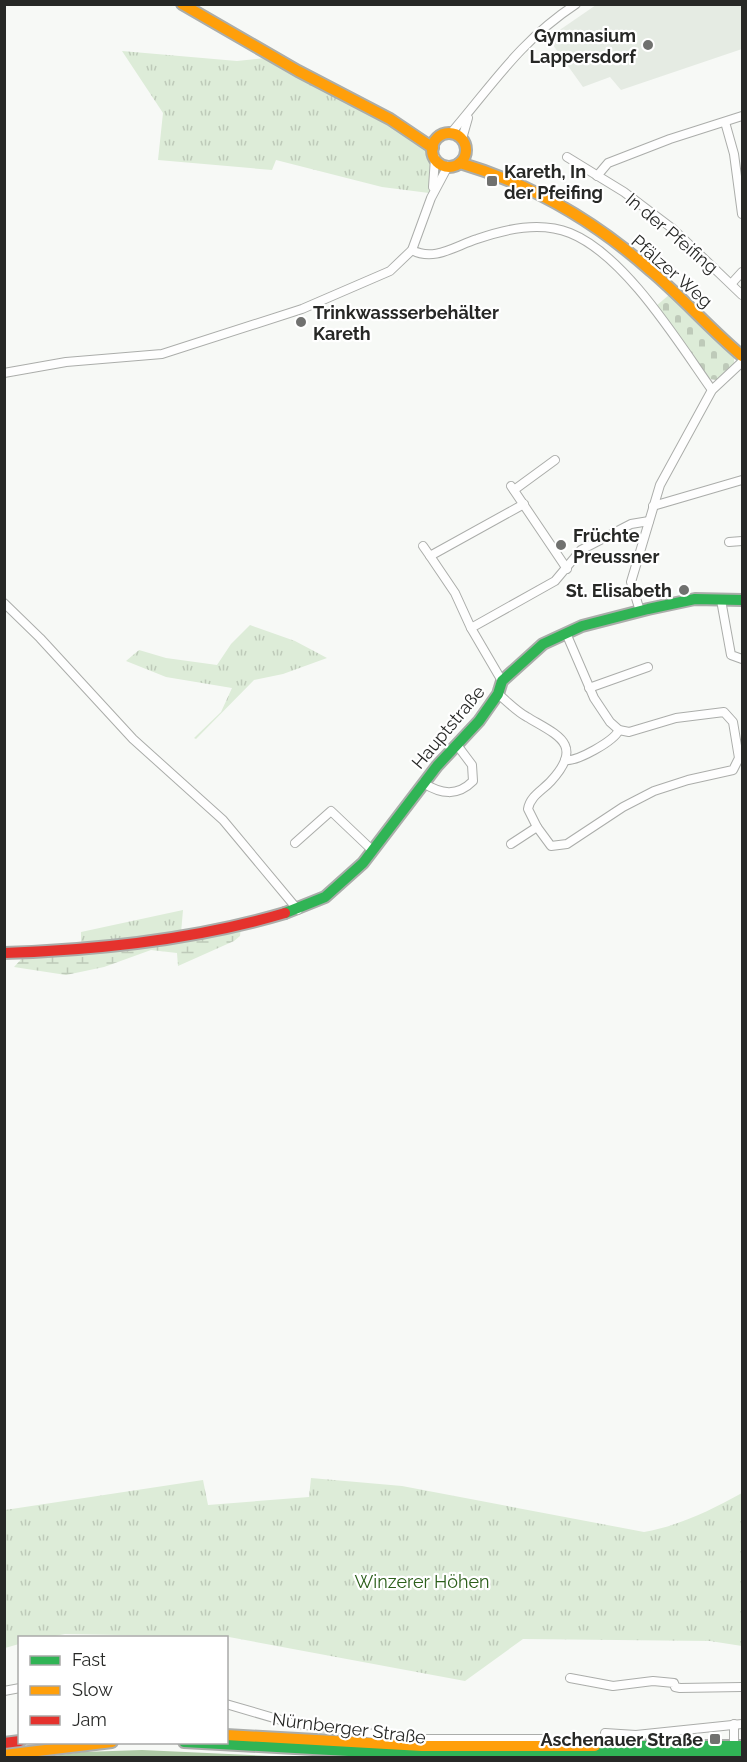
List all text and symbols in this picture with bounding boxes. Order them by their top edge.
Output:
place label: Gymnasium Lappersdorf [530,25,637,67]
marker: Gymnasium Lappersdorf [641,38,655,52]
place label: Kareth, In der Pfeifing [504,161,603,203]
marker: Kareth, In der Pfeifing [485,174,499,188]
street label: In der Pfeifing [622,188,722,278]
street label: Pfälzer Weg [627,230,717,312]
place label: Trinkwassserbehälter Kareth [313,302,499,344]
marker: Trinkwassserbehälter Kareth [294,315,308,329]
place label: Früchte Preussner [573,525,659,567]
marker: Früchte Preussner [554,538,568,552]
place label: St. Elisabeth [566,580,672,601]
marker: St. Elisabeth [677,583,691,597]
street label: Hauptstraße [407,681,489,773]
park label: Winzerer Höhen [355,1571,489,1592]
legend [18,1636,228,1744]
text: Fast [72,1649,106,1670]
text: Slow [72,1679,113,1700]
street label: Nürnberger Straße [271,1708,427,1748]
text: Jam [72,1709,107,1730]
place label: Aschenauer Straße [541,1729,703,1750]
marker: Aschenauer Straße [708,1732,722,1746]

